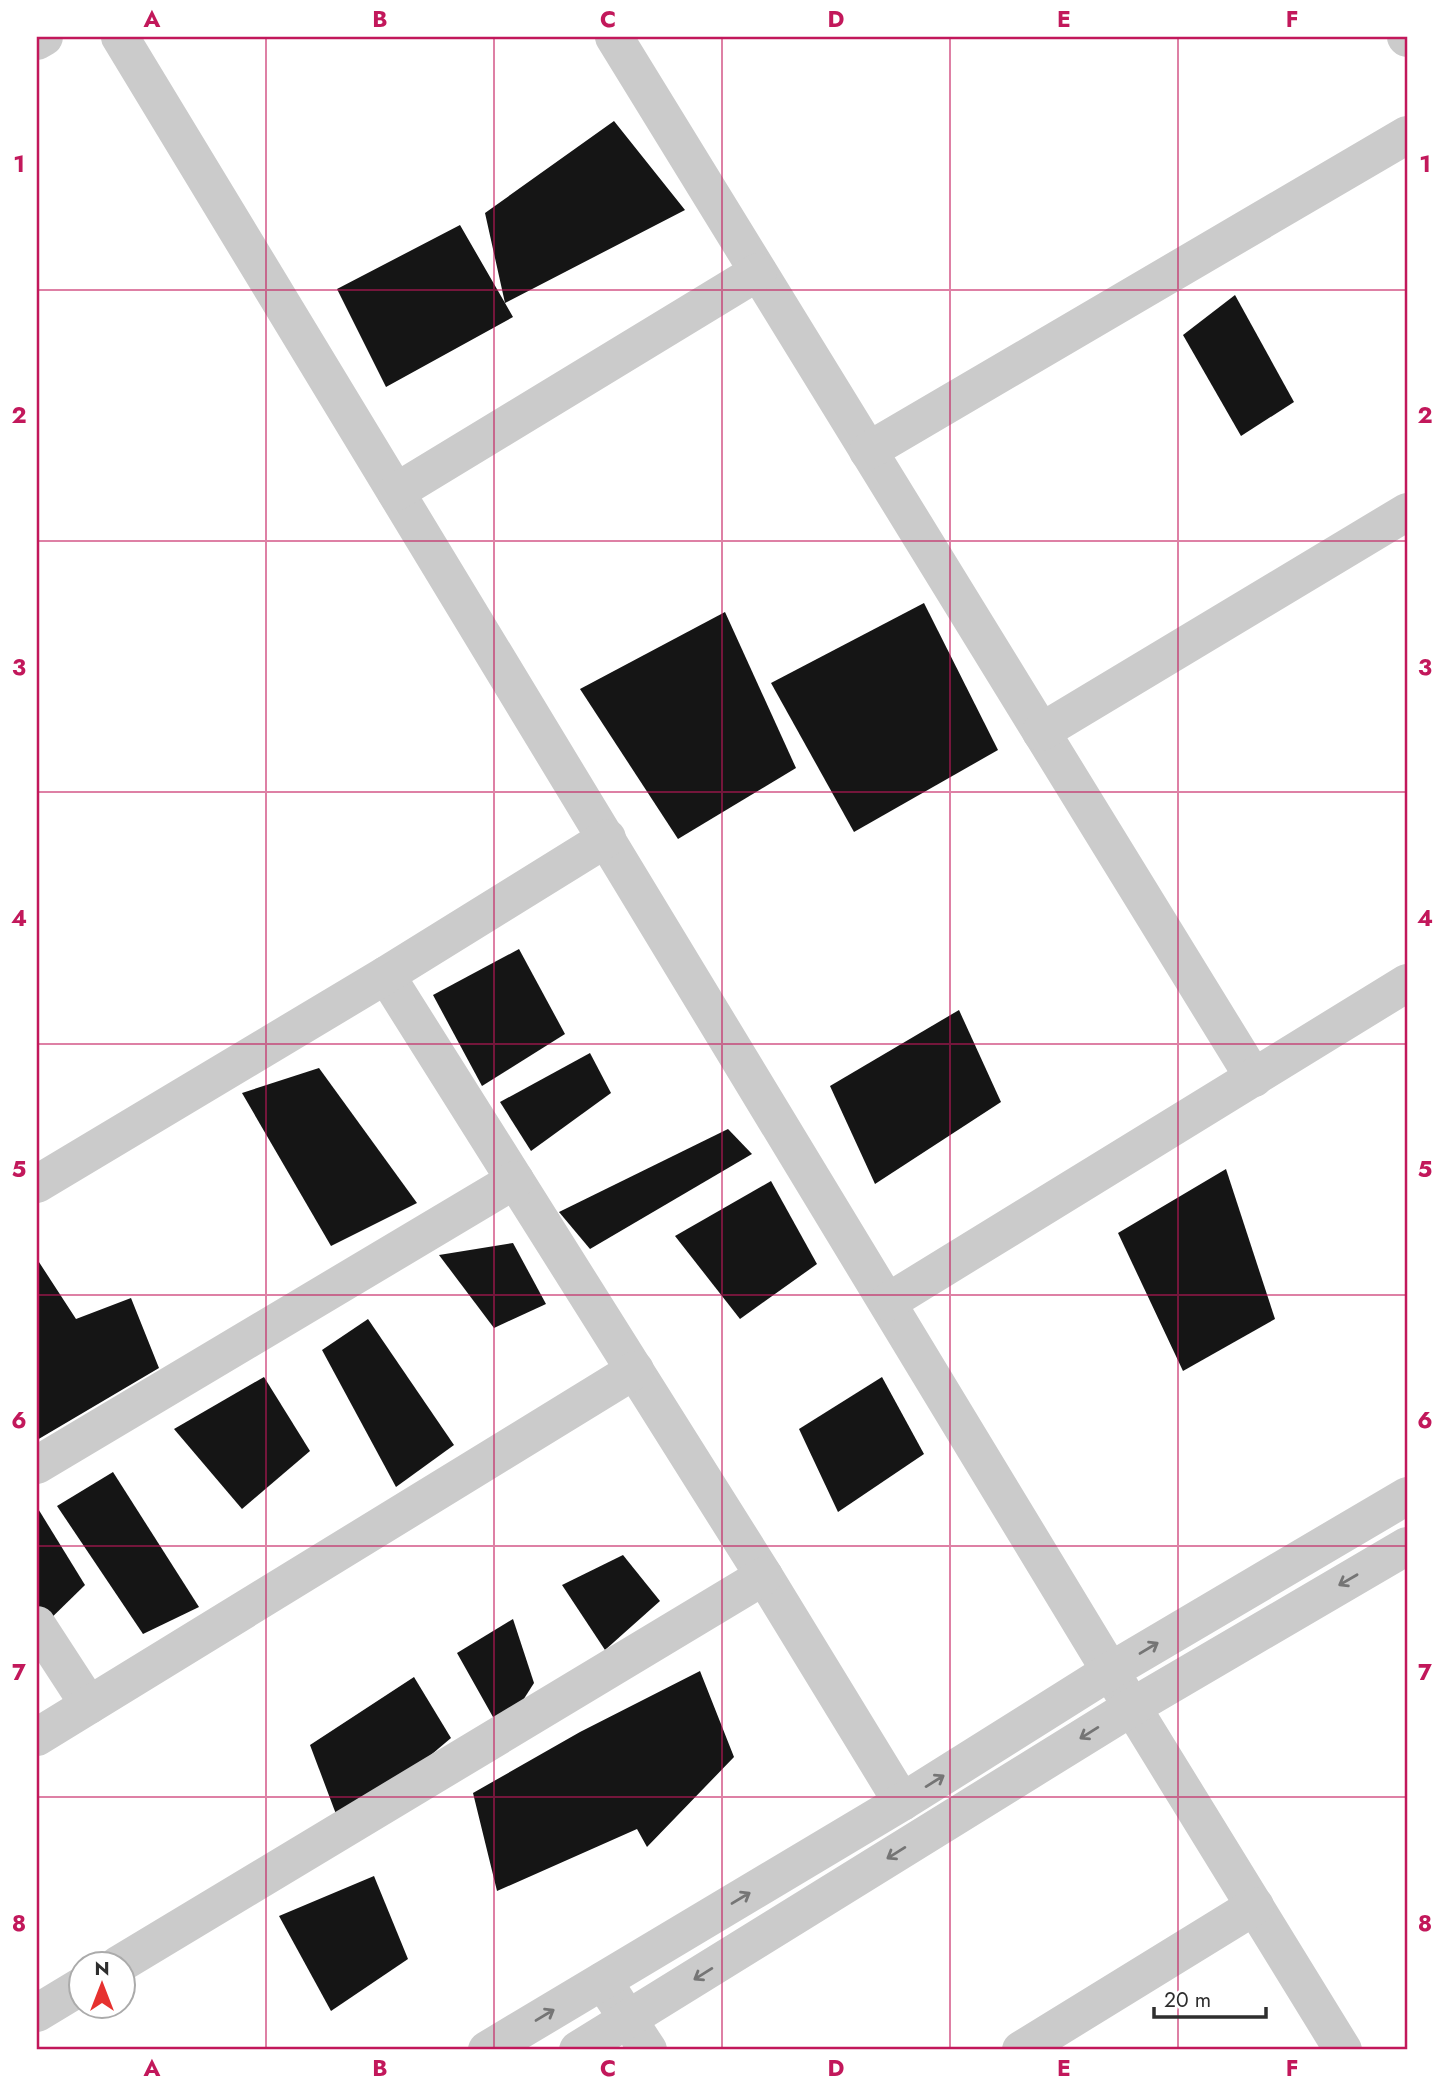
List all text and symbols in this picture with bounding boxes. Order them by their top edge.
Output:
text: A [143,2,161,36]
text: B [372,2,388,36]
text: C [600,2,616,36]
text: D [828,2,845,36]
text: E [1057,2,1071,36]
text: F [1286,2,1298,36]
text: 1 [13,147,25,181]
text: 1 [1419,147,1431,181]
text: 2 [11,398,27,432]
text: 2 [1417,398,1433,432]
text: 3 [12,650,26,684]
text: 3 [1418,650,1432,684]
text: 4 [11,901,27,935]
text: 4 [1417,901,1433,935]
text: 5 [12,1152,26,1186]
text: 5 [1418,1152,1432,1186]
text: 6 [11,1403,27,1437]
text: 6 [1417,1403,1433,1437]
one-way arrow [1339,1573,1359,1587]
one-way arrow [1139,1641,1159,1655]
text: 7 [12,1655,26,1689]
text: 7 [1418,1655,1432,1689]
one-way arrow [1080,1727,1100,1741]
one-way arrow [925,1773,945,1787]
one-way arrow [887,1846,906,1861]
one-way arrow [730,1891,750,1905]
text: 8 [12,1906,26,1940]
text: 8 [1418,1906,1432,1940]
north arrow [66,1951,136,2021]
text: N [94,1955,110,1982]
one-way arrow [693,1967,713,1981]
scale bar [1154,1975,1266,2019]
text: 20 m [1164,1985,1211,2015]
one-way arrow [535,2008,555,2022]
text: A [143,2051,161,2085]
text: B [372,2051,388,2085]
text: C [600,2051,616,2085]
text: D [828,2051,845,2085]
text: E [1057,2051,1071,2085]
text: F [1286,2051,1298,2085]

